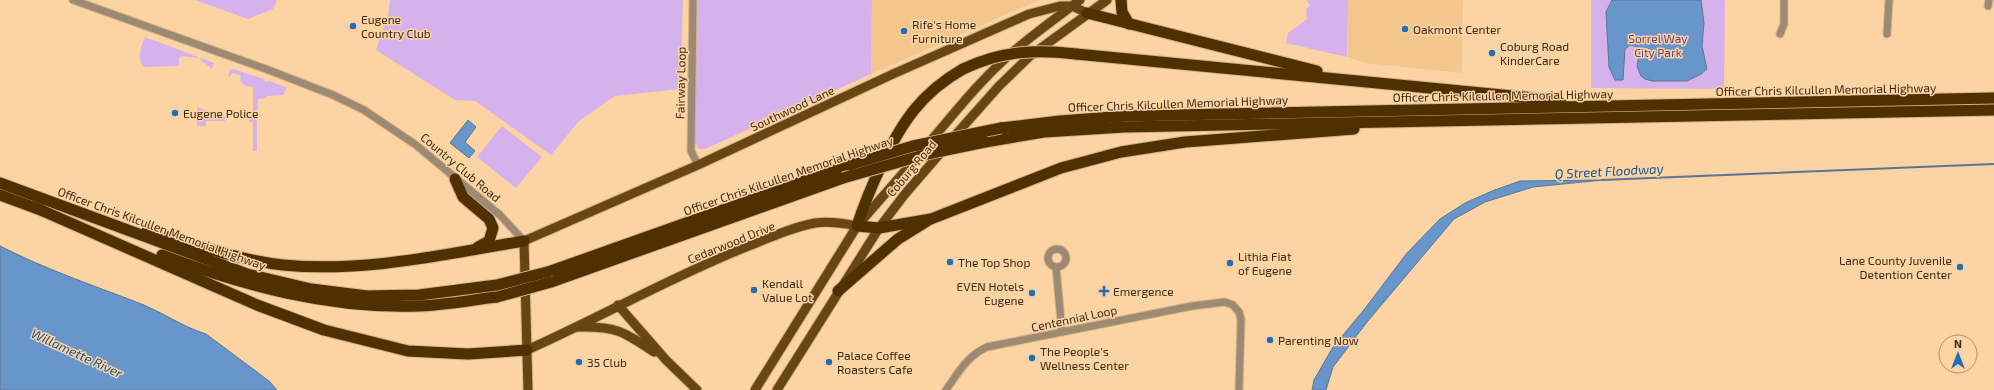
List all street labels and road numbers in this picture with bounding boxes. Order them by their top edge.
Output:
street label: Fairway Loop [672,47,688,119]
street label: Officer Chris Kilcullen Memorial Highway [1716,80,1937,98]
street label: Southwood Lane [748,82,836,134]
street label: Officer Chris Kilcullen Memorial Highway [1393,86,1614,104]
street label: Officer Chris Kilcullen Memorial Highway [1068,92,1289,114]
street label: Country Club Road [418,129,504,205]
street label: Officer Chris Kilcullen Memorial Highway [681,132,895,218]
street label: Coburg Road [883,137,939,199]
street label: Officer Chris Kilcullen Memorial Highway [56,184,269,273]
street label: Cedarwood Drive [685,218,777,266]
street label: Centennial Loop [1030,302,1118,334]

